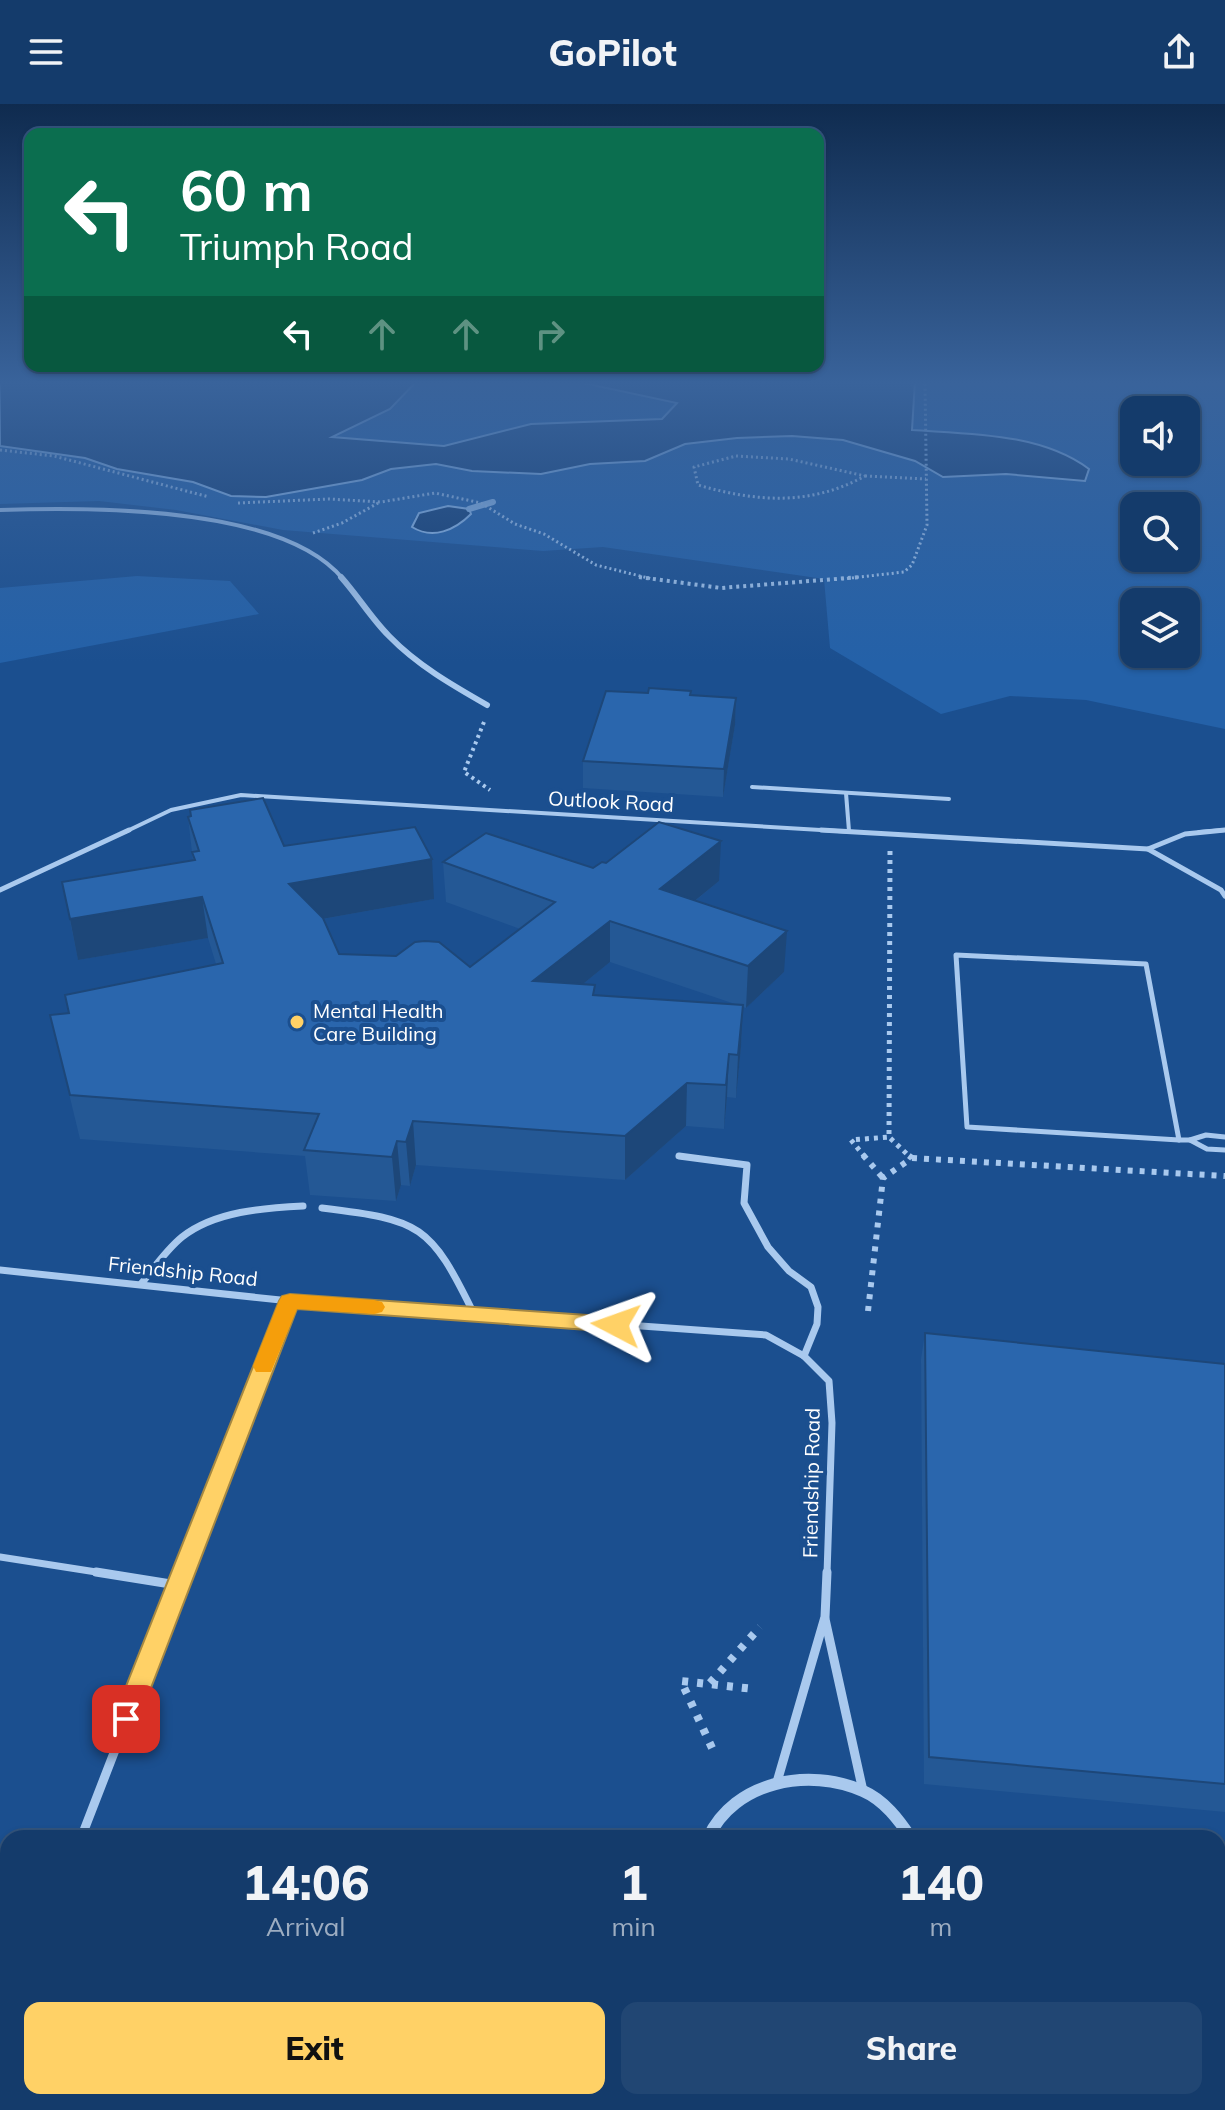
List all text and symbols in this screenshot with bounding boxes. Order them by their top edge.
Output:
icon: menu [24,30,68,74]
text: GoPilot [548,30,677,75]
icon: share [1157,30,1201,74]
text: 60 m [180,155,313,225]
icon: left [48,160,152,264]
text: Triumph Road [180,224,413,269]
icon: left [276,312,320,356]
icon: ahead [360,312,404,356]
icon: ahead [444,312,488,356]
icon: right [528,312,572,356]
map controls [1120,396,1200,668]
button: sound [1120,396,1200,476]
button: search [1120,492,1200,572]
button: layers [1120,588,1200,668]
street label: Outlook Road [547,785,675,817]
place label: Mental Health Care Building [313,998,443,1046]
marker: Mental Health Care Building [288,1013,306,1031]
street label: Friendship Road [107,1251,259,1291]
position arrow [574,1283,658,1367]
street label: Friendship Road [797,1408,825,1558]
pin [92,1685,160,1753]
icon: arrive [104,1697,148,1741]
text: 14:06 [242,1852,370,1912]
text: 1 [619,1852,648,1912]
text: 140 [898,1852,984,1912]
text: Arrival [266,1910,346,1943]
text: min [612,1910,656,1943]
text: m [929,1910,952,1943]
button: Exit [24,2002,605,2094]
button: Share [621,2002,1202,2094]

